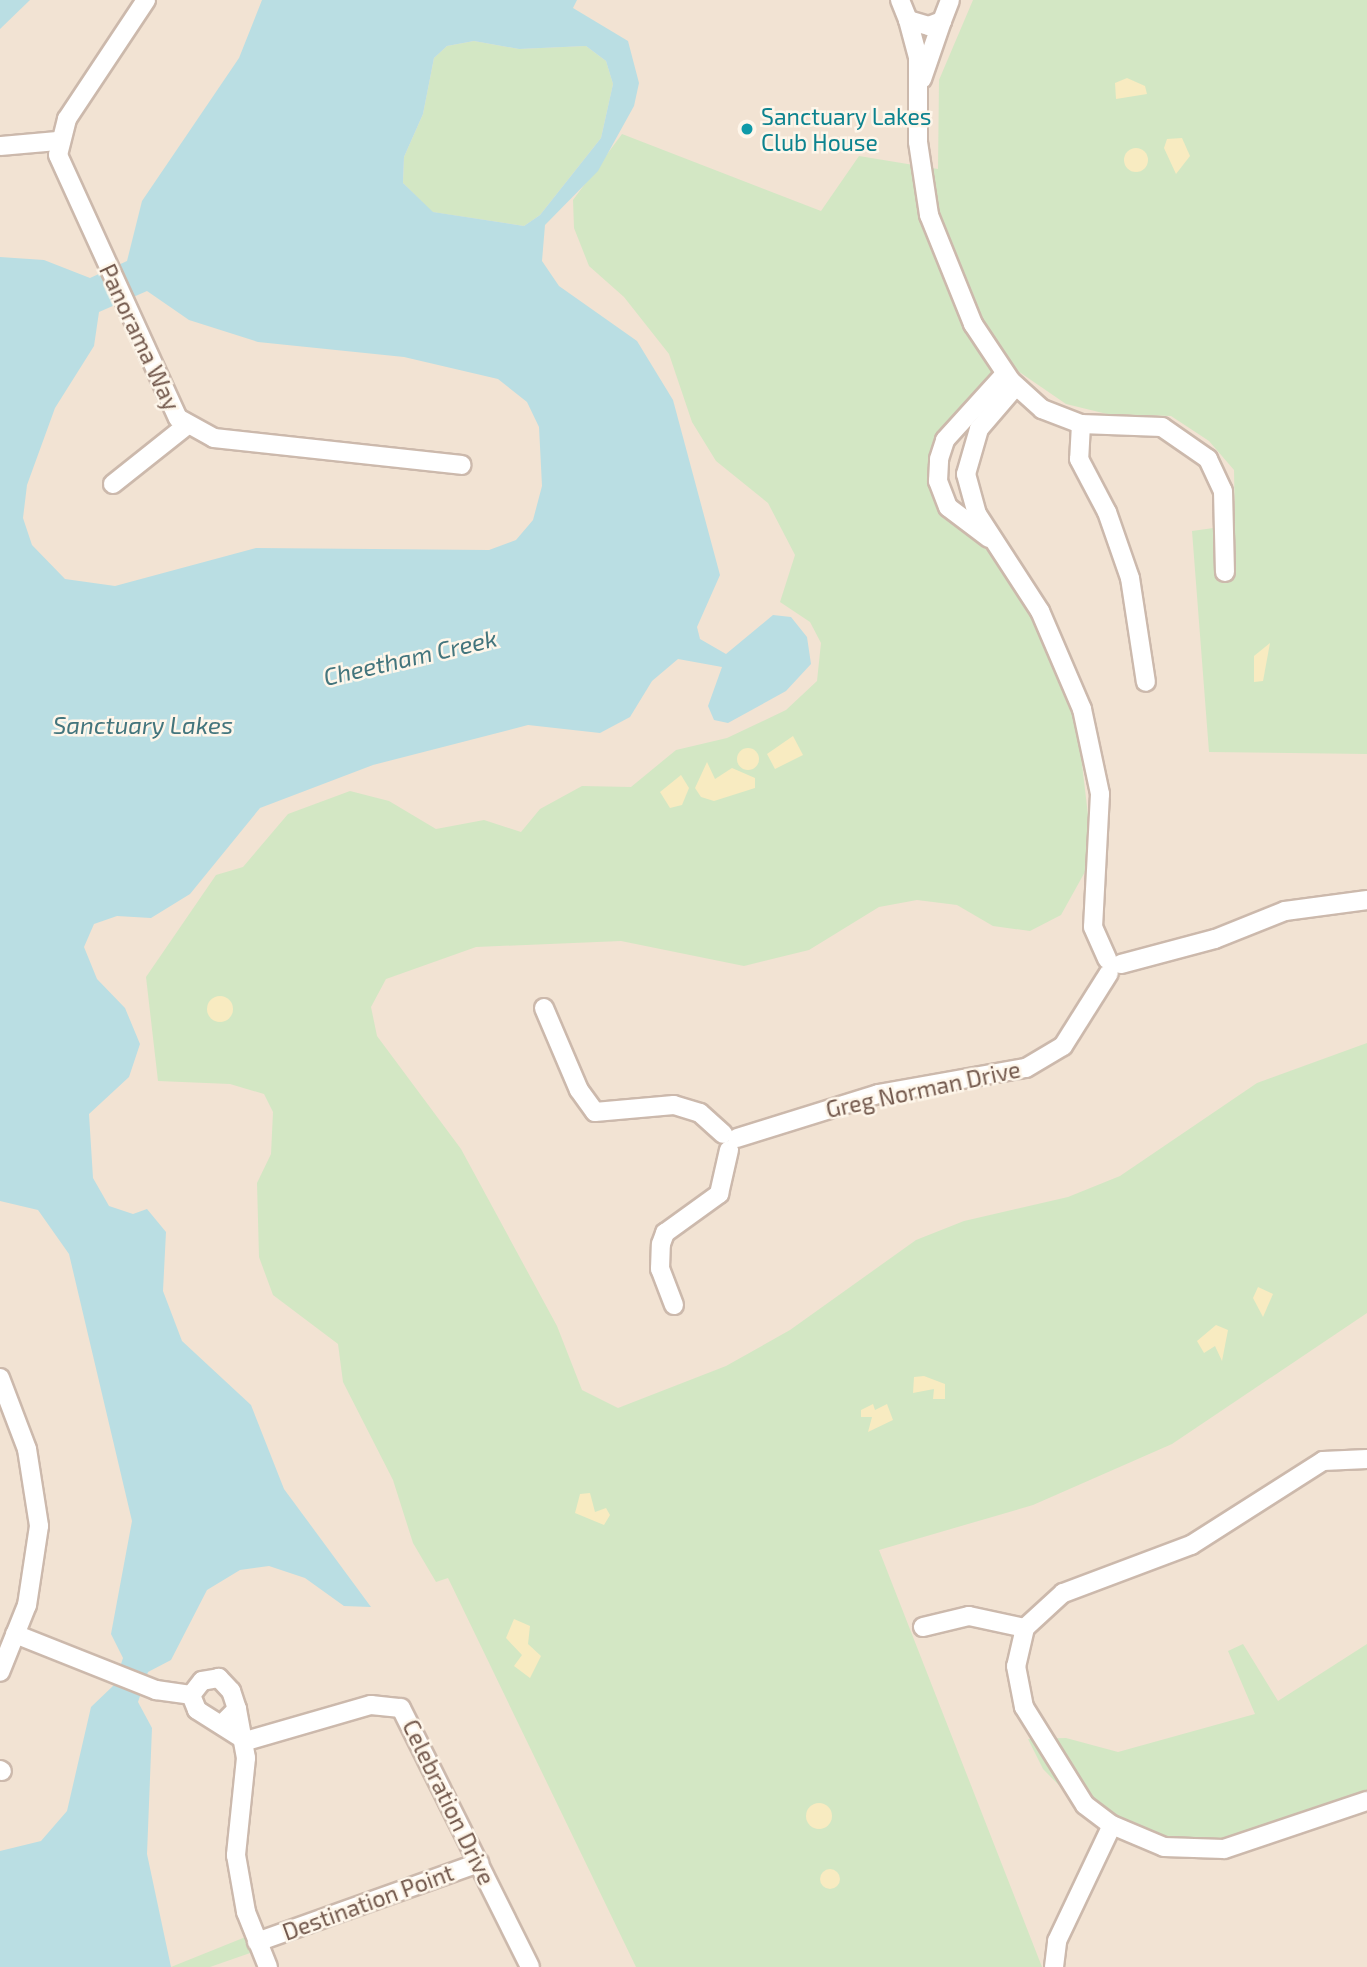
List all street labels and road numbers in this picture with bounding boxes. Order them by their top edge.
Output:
street label: Panorama Way [94,259,186,415]
street label: Greg Norman Drive [823,1055,1023,1123]
street label: Celebration Drive [397,1715,501,1889]
street label: Destination Point [279,1858,457,1946]

